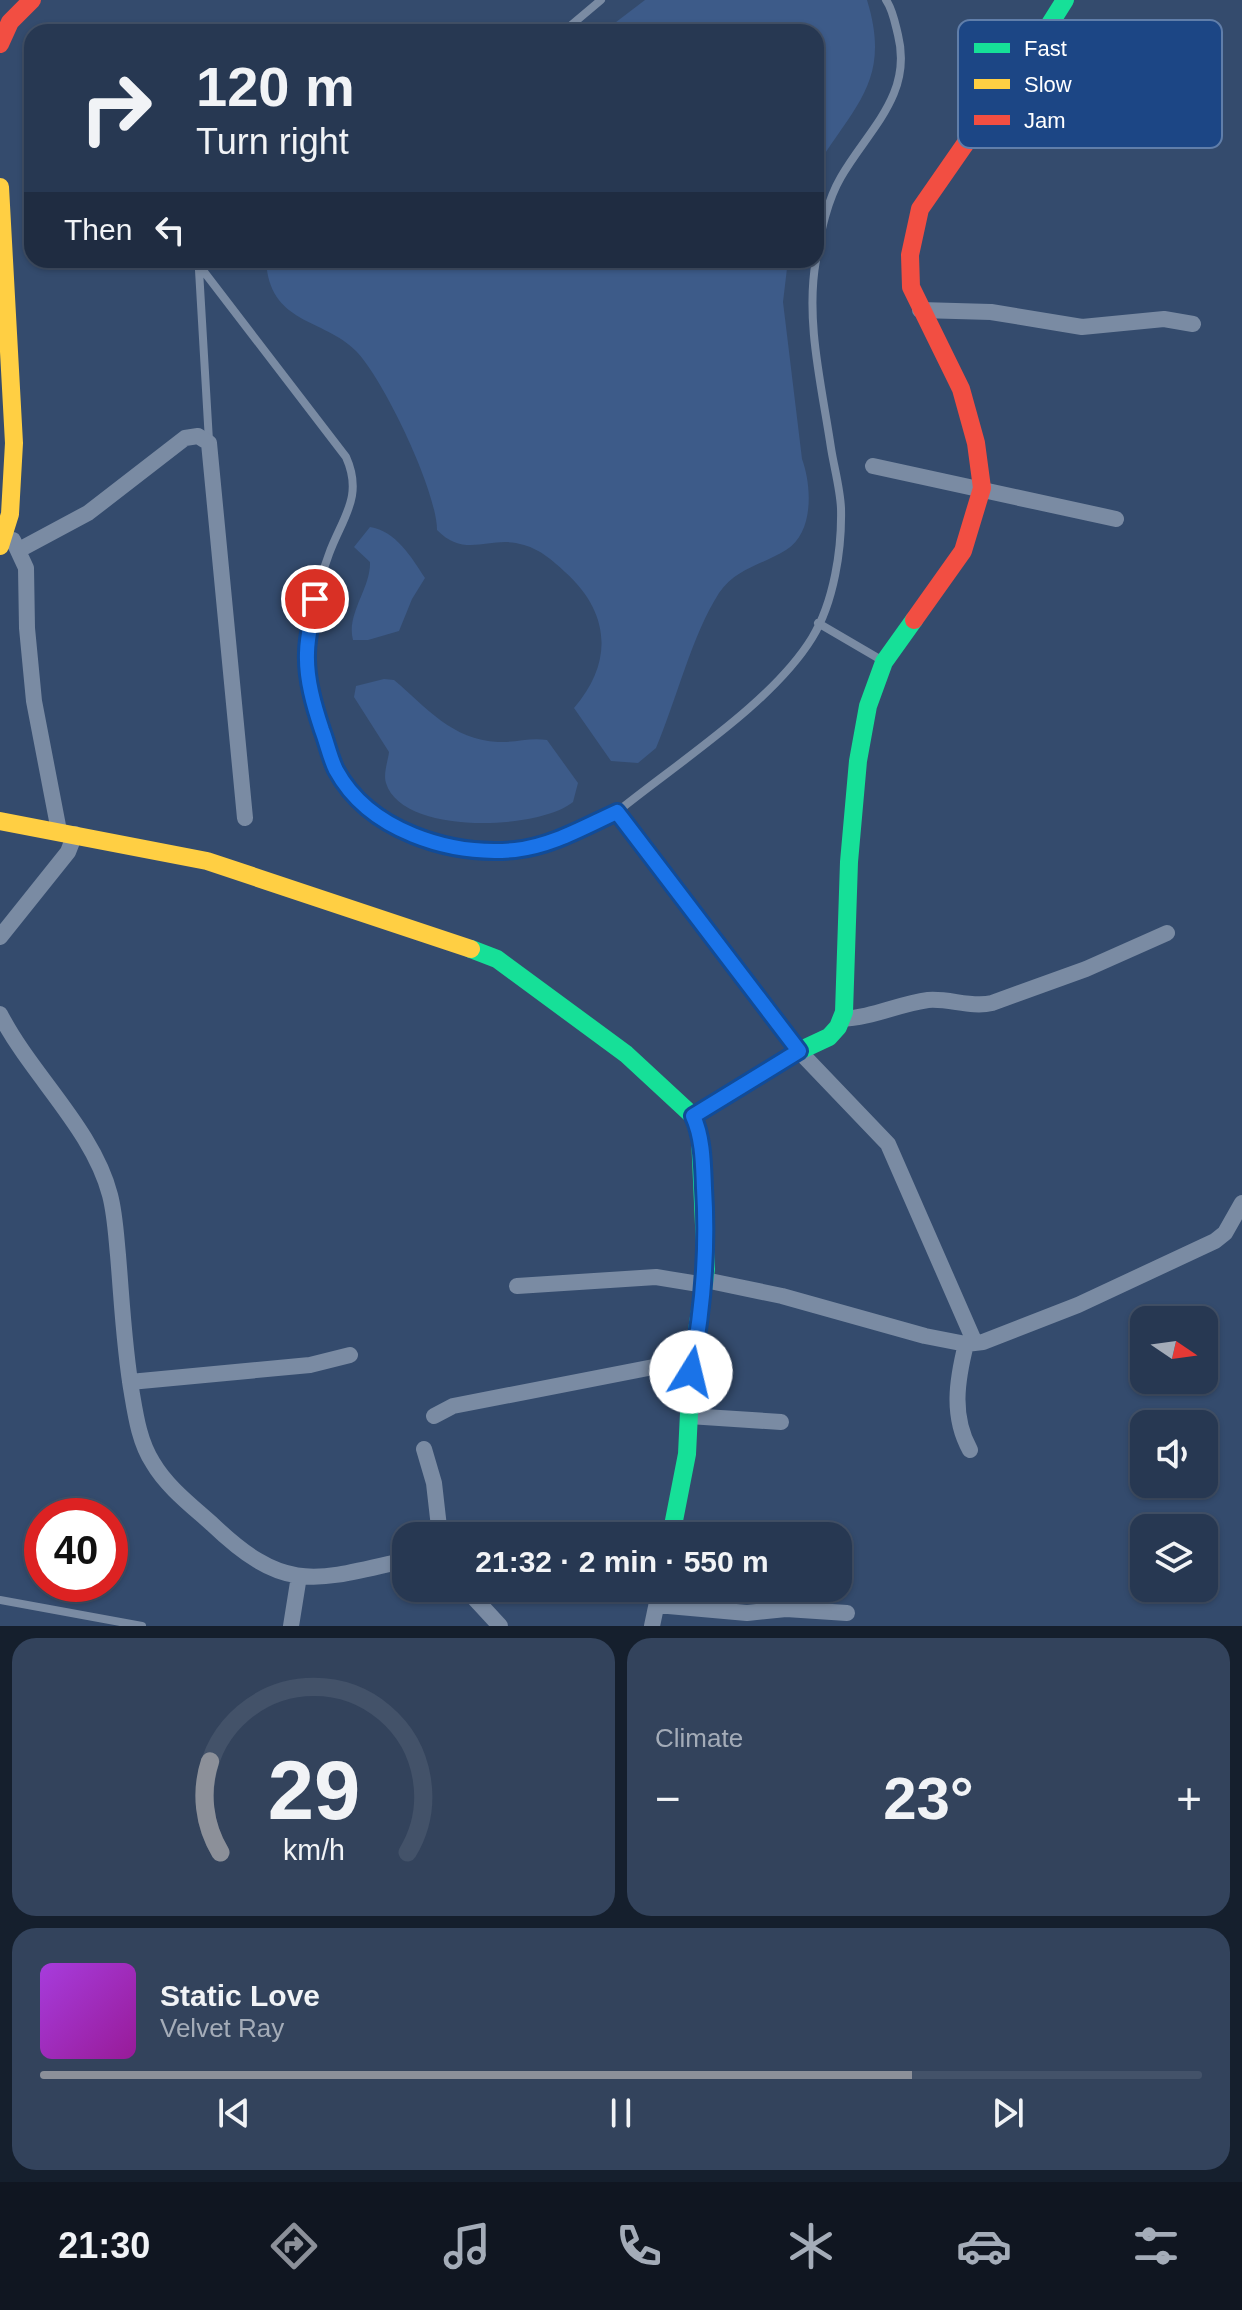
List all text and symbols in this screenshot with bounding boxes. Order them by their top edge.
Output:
legend [958,20,1222,148]
text: Fast [1024,36,1067,61]
text: 120 m [196,55,355,118]
icon: right [64,56,168,160]
text: Slow [1024,72,1072,97]
text: Jam [1024,108,1066,133]
text: Turn right [196,121,349,162]
icon: left [148,208,192,252]
text: Then [64,213,132,246]
pin [281,565,349,633]
icon: arrive [293,577,337,621]
north arrow [1130,1306,1218,1394]
map controls [1130,1306,1218,1602]
position arrow [649,1330,733,1414]
button: sound [1130,1410,1218,1498]
speed limit sign: 40 [24,1498,128,1602]
button: layers [1130,1514,1218,1602]
text: 21:32 · 2 min · 550 m [475,1545,769,1578]
text: Climate [655,1723,743,1753]
text: 29 [267,1744,360,1837]
text: 23° [883,1765,974,1832]
text: − [655,1774,681,1823]
text: + [1176,1774,1202,1823]
text: km/h [283,1834,344,1866]
text: Static Love [160,1979,320,2012]
text: Velvet Ray [160,2013,284,2043]
icon: previous [212,2091,256,2135]
icon: pause [599,2091,643,2135]
icon: next [986,2091,1030,2135]
icon: directions [266,2218,322,2274]
icon: music [439,2218,495,2274]
icon: phone [611,2218,667,2274]
icon: climate [783,2218,839,2274]
icon: car [956,2218,1012,2274]
icon: filters [1128,2218,1184,2274]
text: 21:30 [58,2225,150,2266]

